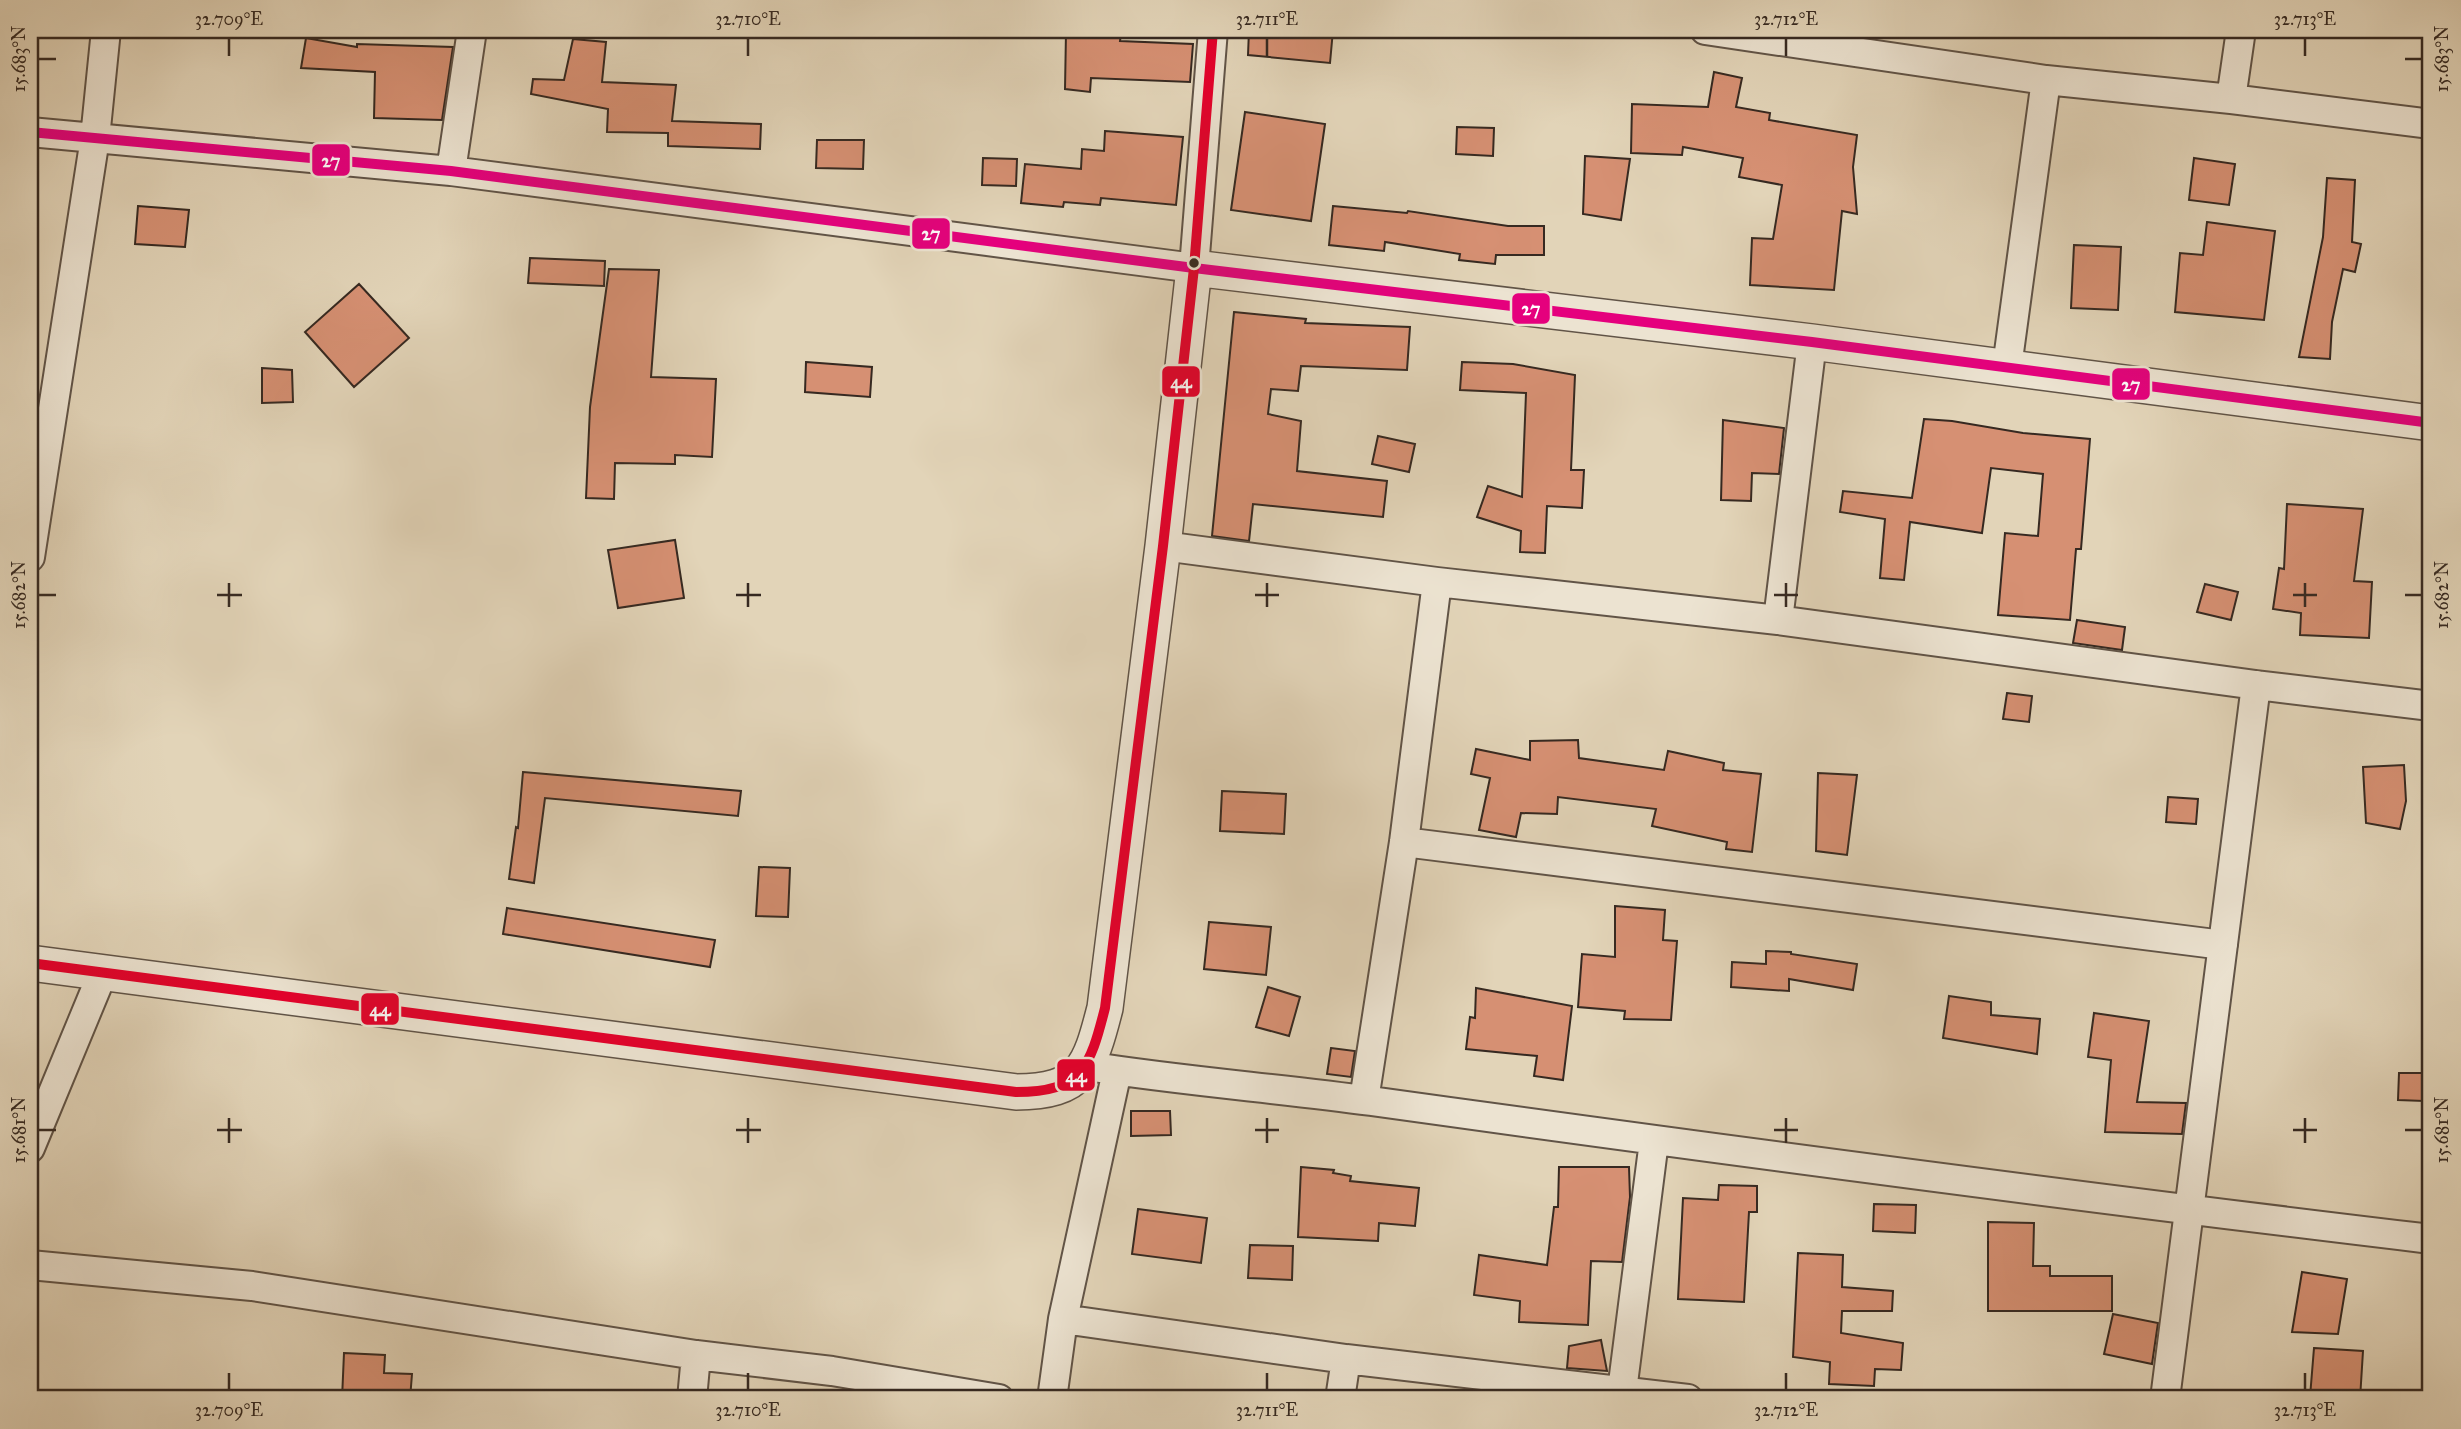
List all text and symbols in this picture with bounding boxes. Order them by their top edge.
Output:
text: 32.709°E [195,8,263,30]
text: 32.710°E [715,8,781,30]
text: 32.711°E [1236,8,1298,30]
text: 32.712°E [1754,8,1818,30]
text: 32.713°E [2274,8,2336,30]
text: 15.683°N [8,26,30,92]
text: 15.683°N [2431,26,2453,92]
line badge: 27 [311,143,351,177]
text: 27 [322,149,341,172]
line badge: 27 [911,217,951,250]
text: 27 [922,222,941,245]
unlabelled marker [1187,256,1201,270]
line badge: 27 [1511,292,1551,325]
text: 27 [1522,297,1541,320]
line badge: 44 [1161,365,1201,398]
line badge: 27 [2111,367,2151,401]
text: 44 [1170,370,1193,394]
text: 27 [2122,373,2141,396]
text: 15.682°N [8,561,30,629]
text: 15.682°N [2431,561,2453,629]
line badge: 44 [360,992,400,1026]
text: 44 [369,998,392,1022]
line badge: 44 [1056,1058,1096,1092]
text: 44 [1065,1064,1088,1088]
text: 15.681°N [8,1097,30,1163]
text: 15.681°N [2431,1097,2453,1163]
text: 32.709°E [195,1399,263,1421]
text: 32.710°E [715,1399,781,1421]
text: 32.711°E [1236,1399,1298,1421]
text: 32.712°E [1754,1399,1818,1421]
text: 32.713°E [2274,1399,2336,1421]

